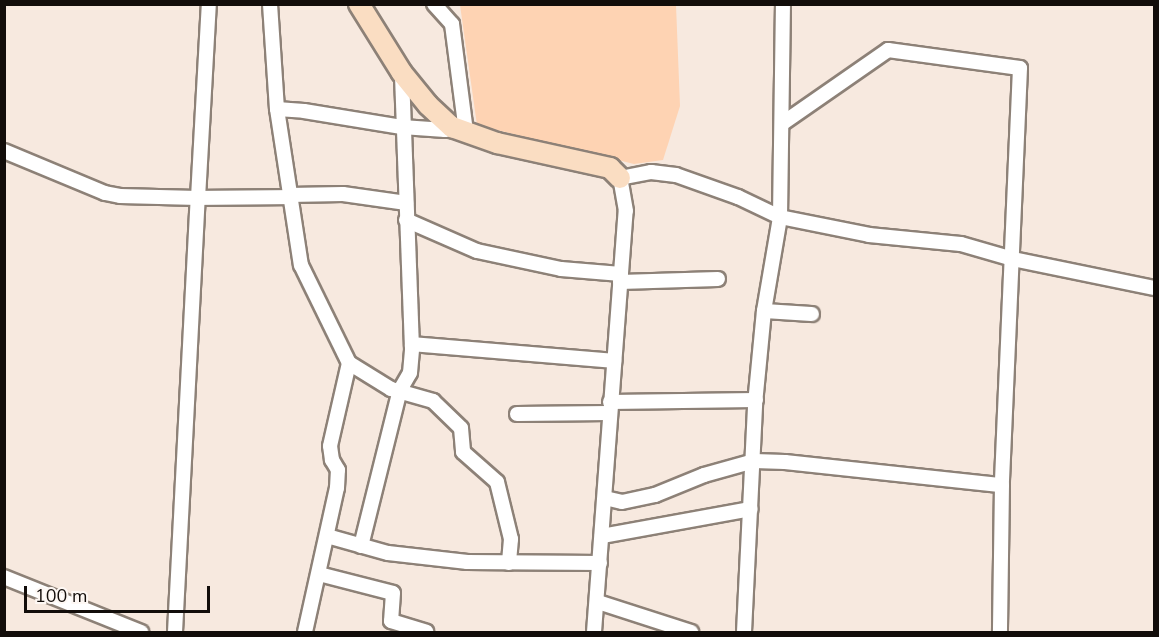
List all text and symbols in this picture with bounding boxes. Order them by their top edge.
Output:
scale bar [27,574,213,612]
text: 100 m [35,584,87,608]

